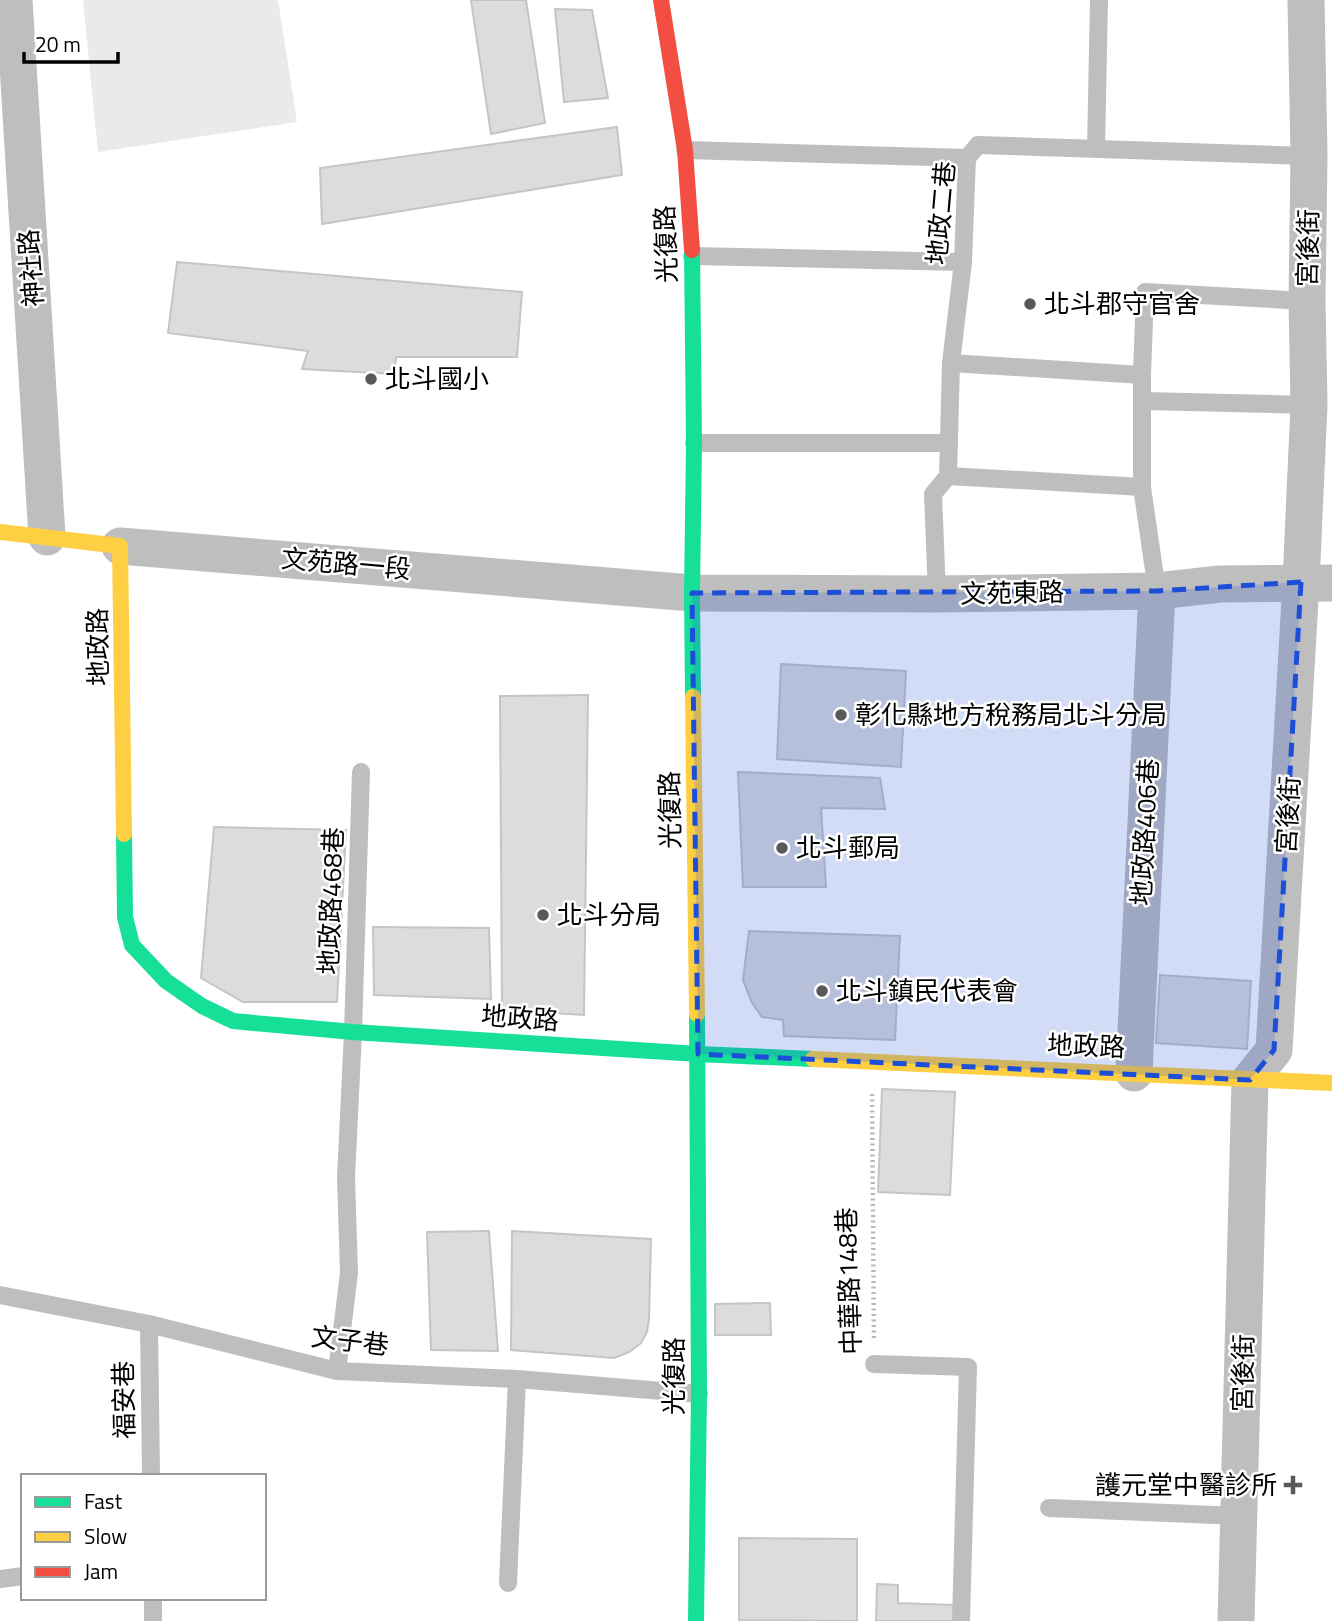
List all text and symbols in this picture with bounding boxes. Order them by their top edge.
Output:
scale bar [24,21,119,65]
text: 20 m [35,28,81,60]
street label: 地政二巷 [917,159,964,266]
street label: 光復路 [645,204,686,284]
street label: 宮後街 [1287,209,1328,287]
street label: 神社路 [8,228,53,308]
place label: 北斗郡守官舍 [1044,284,1200,323]
marker: 北斗郡守官舍 [1022,296,1038,312]
place label: 北斗國小 [385,359,489,398]
marker: 北斗國小 [363,371,379,387]
street label: 文苑路一段 [280,538,413,589]
street label: 文苑東路 [960,572,1064,613]
street label: 地政路 [77,608,118,686]
place label: 彰化縣地方稅務局北斗分局 [855,695,1167,734]
marker: 彰化縣地方稅務局北斗分局 [833,707,849,723]
street label: 地政路406巷 [1121,757,1168,907]
street label: 光復路 [649,771,690,849]
street label: 宮後街 [1266,775,1309,855]
street label: 地政路468巷 [308,827,353,975]
place label: 北斗郵局 [796,828,900,867]
marker: 北斗郵局 [774,840,790,856]
place label: 北斗分局 [557,895,661,934]
marker: 北斗分局 [535,907,551,923]
place label: 北斗鎮民代表會 [836,971,1018,1010]
marker: 北斗鎮民代表會 [814,983,830,999]
street label: 地政路 [480,995,560,1040]
street label: 地政路 [1046,1025,1126,1066]
street label: 中華路148巷 [826,1207,871,1355]
street label: 文子巷 [309,1316,391,1365]
street label: 宮後街 [1222,1334,1263,1412]
street label: 光復路 [654,1337,693,1415]
street label: 福安巷 [103,1361,144,1439]
place label: 護元堂中醫診所 [1095,1465,1277,1504]
legend [21,1474,266,1600]
marker: 護元堂中醫診所 [1283,1475,1303,1495]
text: Fast [84,1485,123,1517]
text: Slow [84,1520,127,1552]
text: Jam [84,1555,118,1587]

